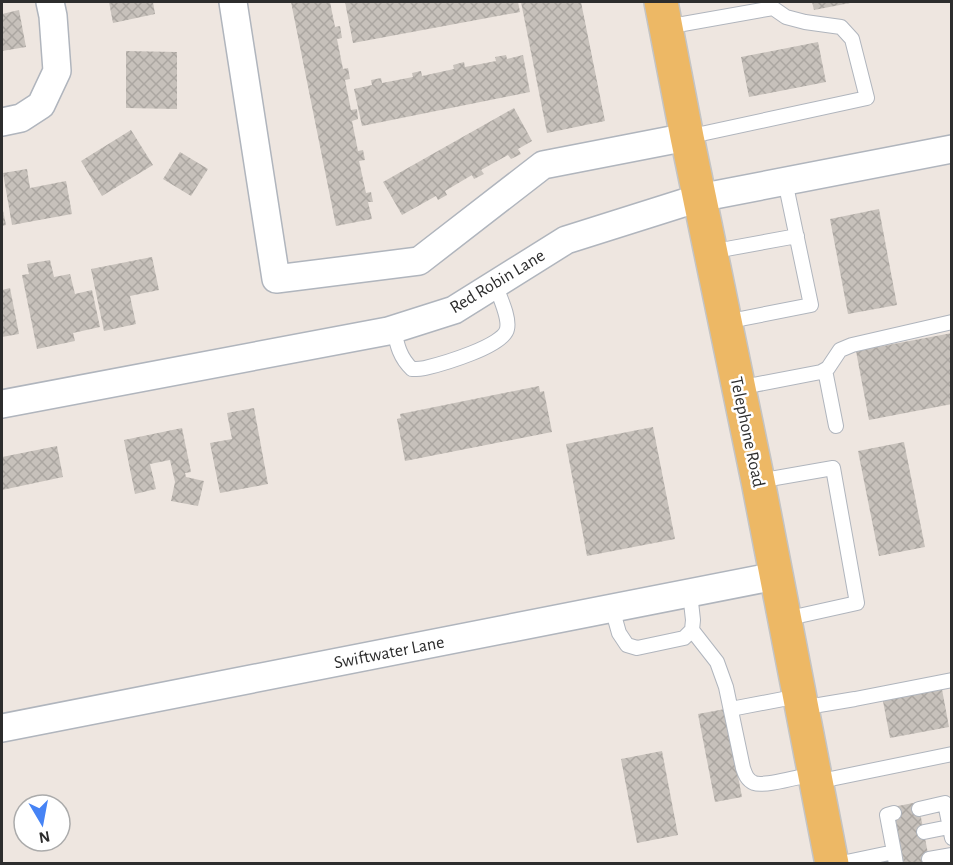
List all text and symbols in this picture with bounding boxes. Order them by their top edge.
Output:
street label: Red Robin Lane [447,247,548,317]
street label: Telephone Road [727,375,767,489]
street label: Swiftwater Lane [333,633,446,672]
north arrow [12,793,72,853]
text: N [38,828,51,846]

